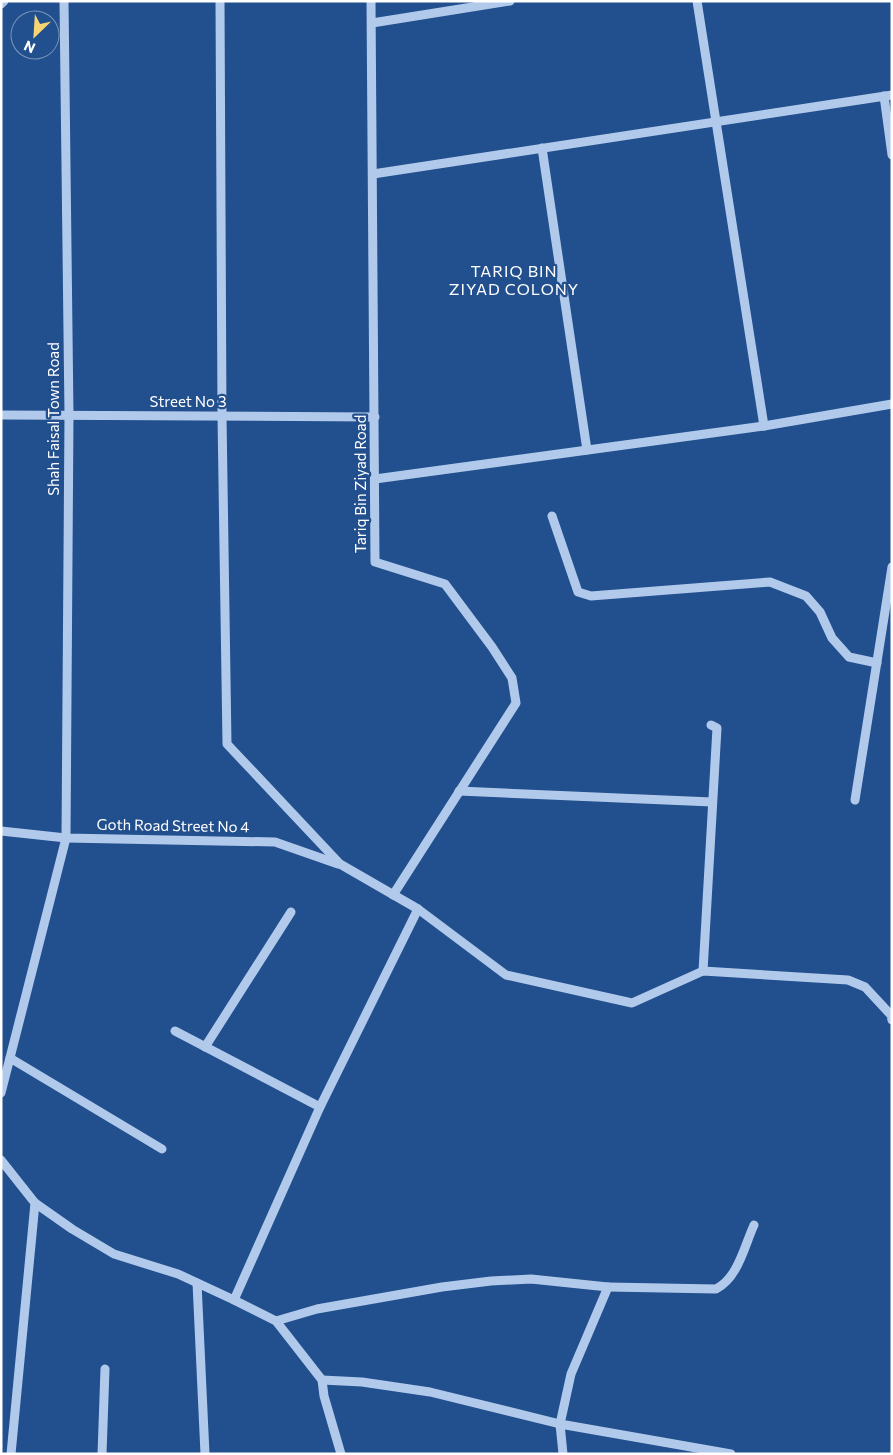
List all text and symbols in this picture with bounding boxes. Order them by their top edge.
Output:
north arrow [10,10,60,60]
text: N [21,37,38,57]
district label: TARIQ BIN ZIYAD COLONY [449,261,579,298]
street label: Shah Faisal Town Road [44,342,62,496]
street label: Street No 3 [150,392,226,410]
street label: Tariq Bin Ziyad Road [351,415,369,553]
street label: Goth Road Street No 4 [96,815,250,835]

